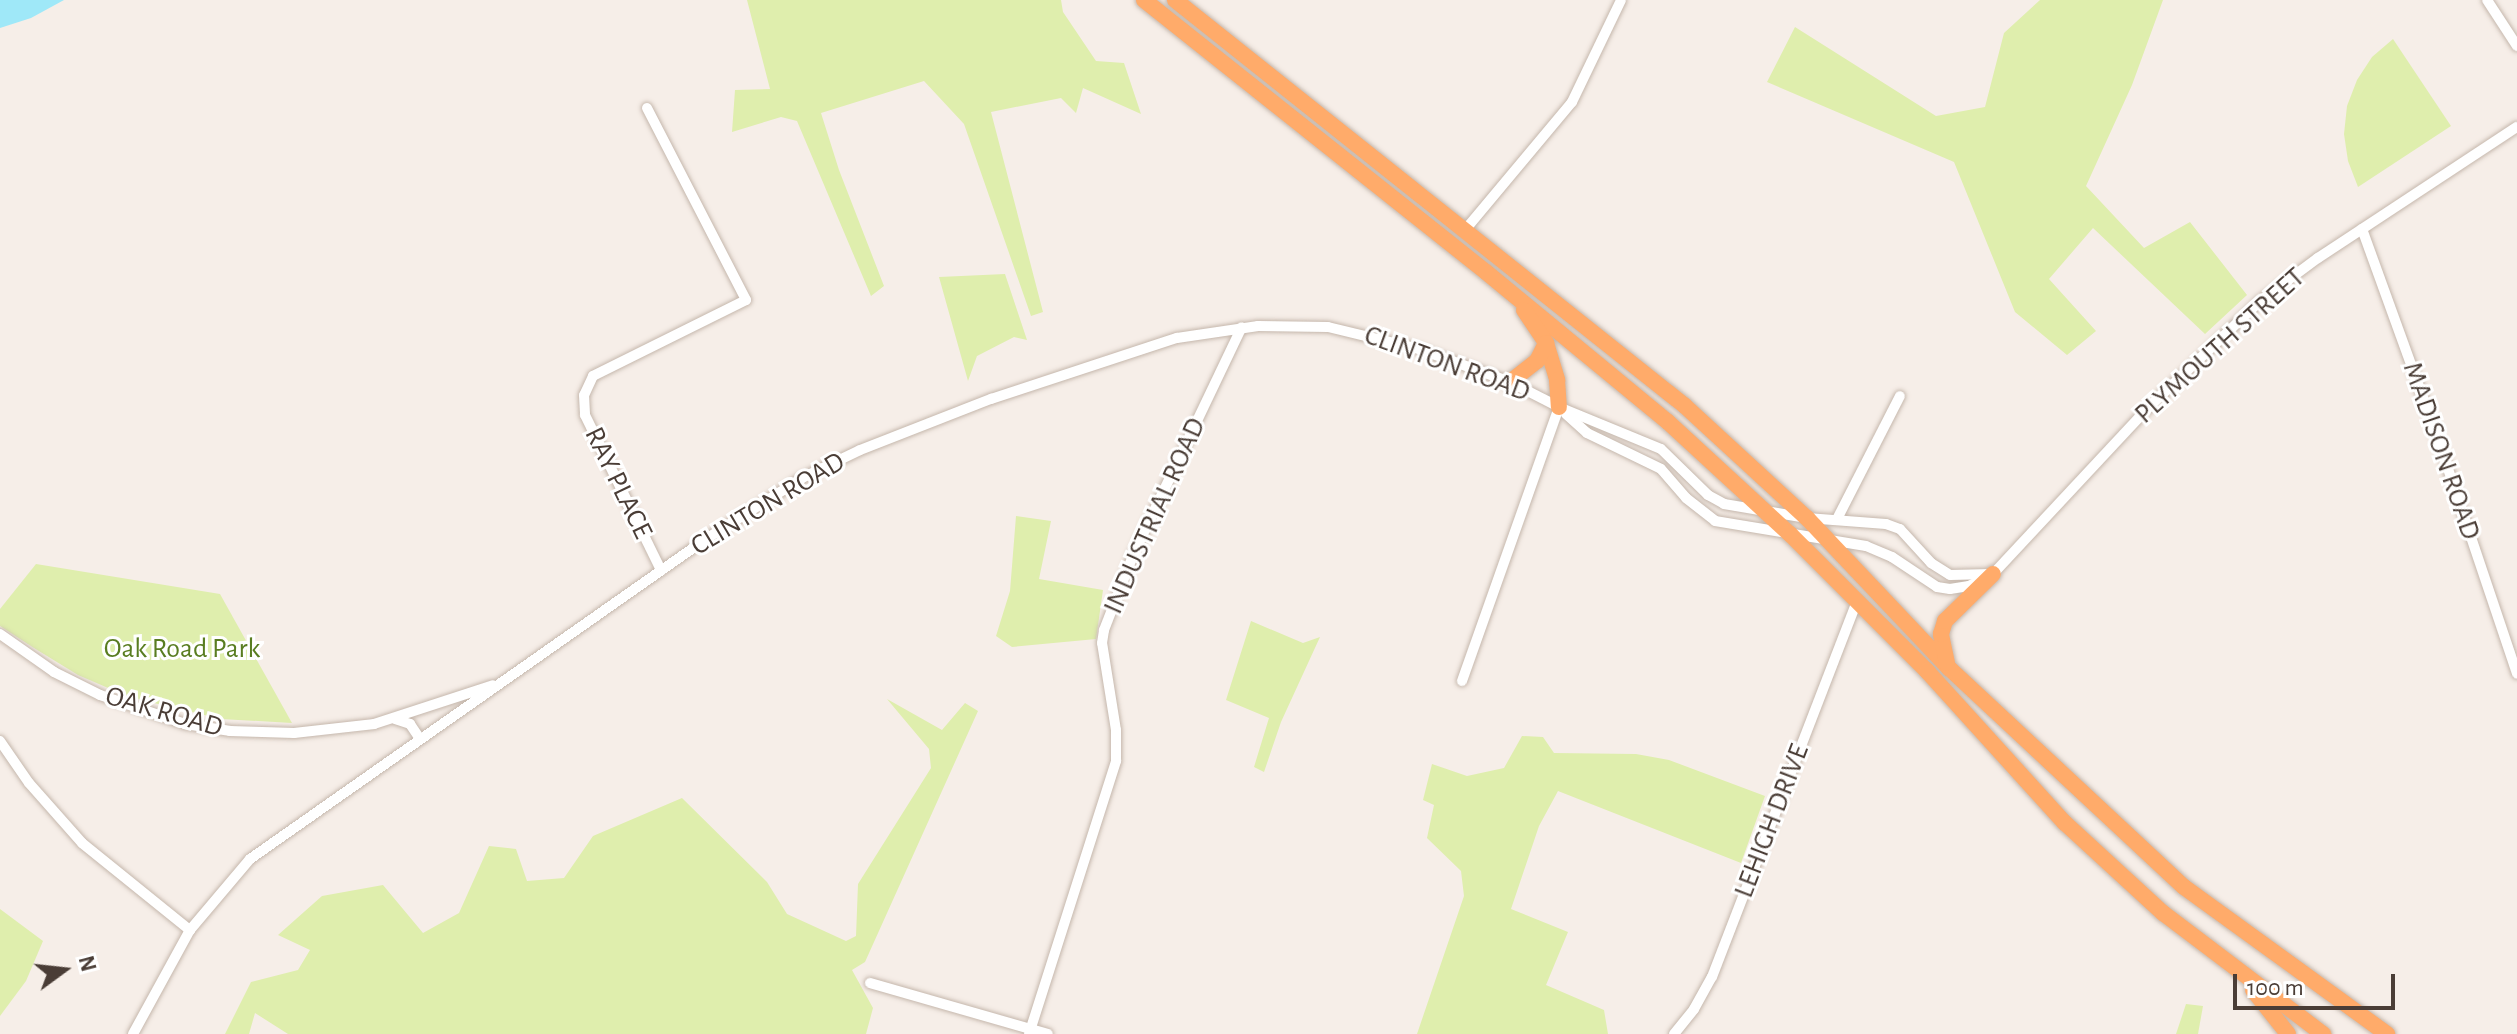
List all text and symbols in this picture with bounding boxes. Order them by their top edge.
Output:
street label: PLYMOUTH STREET [2128,261,2312,431]
street label: CLINTON ROAD [1360,319,1534,409]
street label: MADISON ROAD [2395,358,2487,544]
street label: INDUSTRIAL ROAD [1097,413,1213,619]
street label: RAY PLACE [577,422,659,544]
street label: CLINTON ROAD [685,445,851,563]
park label: Oak Road Park [104,632,260,666]
street label: OAK ROAD [101,679,227,745]
street label: LEHIGH DRIVE [1727,739,1817,903]
north arrow [24,930,104,1010]
text: N [75,954,100,974]
scale bar [2237,958,2399,1008]
text: 100 m [2247,976,2304,1000]

